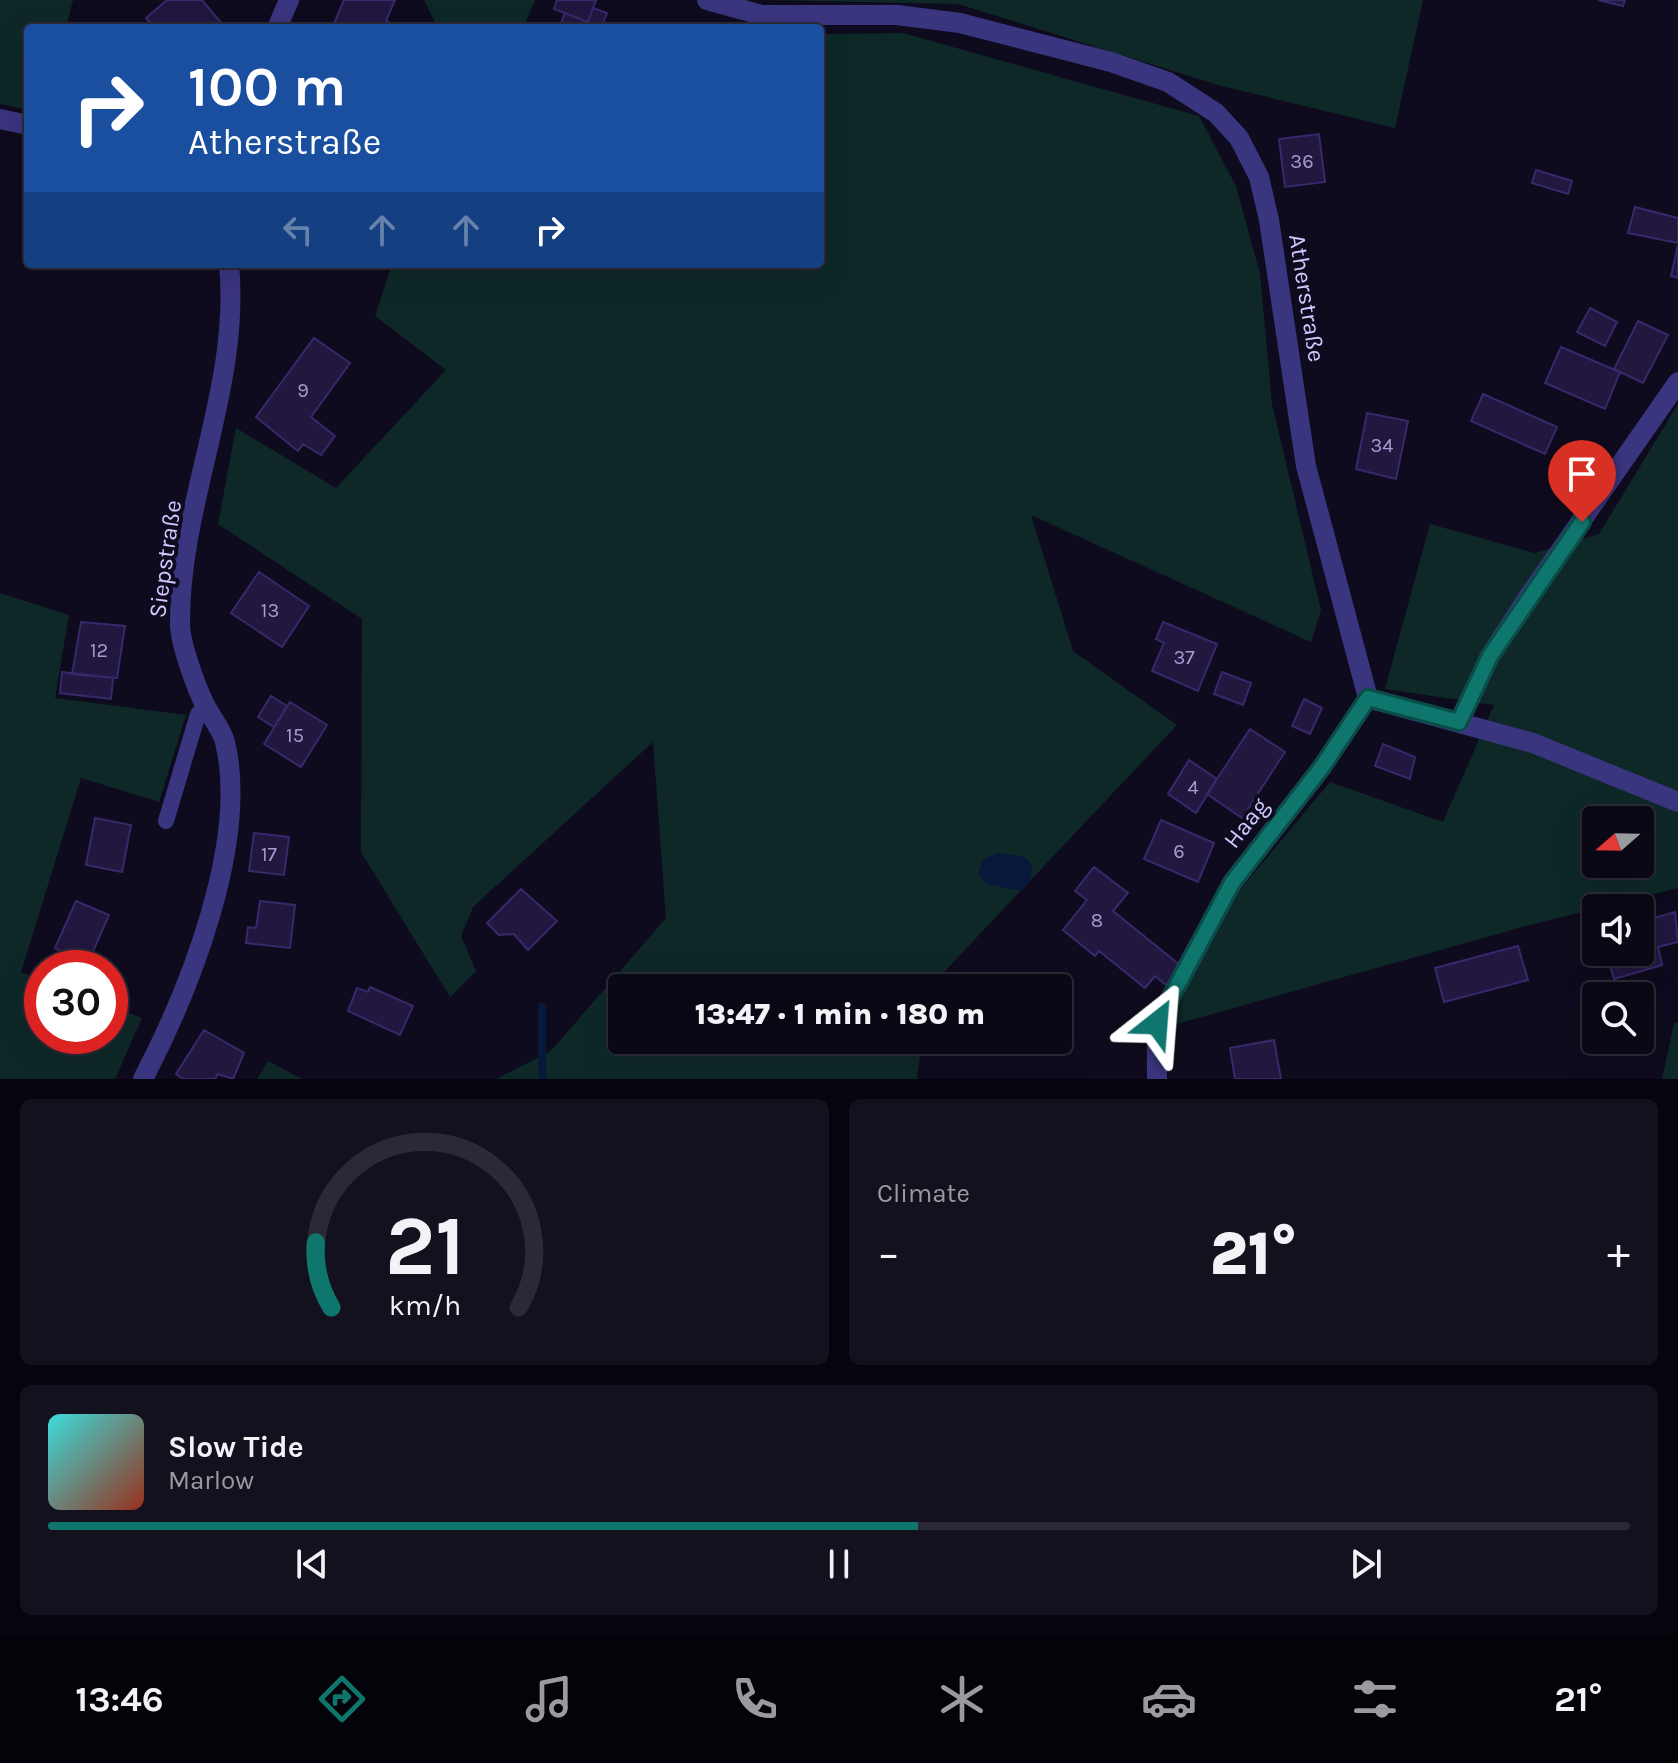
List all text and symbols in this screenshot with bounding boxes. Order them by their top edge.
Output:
text: 100 m [188,54,346,119]
icon: right [56,56,160,160]
text: Atherstraße [188,121,381,163]
house number: 36 [1290,150,1314,173]
icon: left [276,208,320,252]
icon: ahead [360,208,404,252]
icon: ahead [444,208,488,252]
icon: right [528,208,572,252]
street label: Atherstraße [1283,232,1331,364]
house number: 9 [297,379,309,402]
house number: 34 [1371,434,1393,457]
pin [1548,440,1616,522]
icon: arrive [1560,452,1604,496]
street label: Siepstraße [143,498,187,620]
house number: 13 [261,599,279,622]
house number: 12 [90,639,108,662]
house number: 37 [1173,646,1195,669]
house number: 15 [286,724,304,747]
house number: 4 [1187,776,1199,799]
street label: Haag [1218,792,1275,854]
north arrow [1582,806,1654,878]
map controls [1582,806,1654,1054]
house number: 6 [1173,840,1185,863]
house number: 17 [261,843,278,866]
button: sound [1582,894,1654,966]
house number: 8 [1091,909,1103,932]
speed limit sign: 30 [24,950,128,1054]
position arrow [1115,981,1199,1065]
button: search [1582,982,1654,1054]
text: 13:47 · 1 min · 180 m [695,996,985,1032]
text: Climate [877,1178,970,1209]
text: 21 [385,1198,465,1295]
text: 21° [1210,1219,1297,1289]
text: − [877,1228,900,1279]
text: + [1607,1228,1630,1279]
text: km/h [388,1289,461,1322]
text: Slow Tide [168,1429,304,1465]
text: Marlow [168,1465,254,1496]
icon: previous [290,1542,334,1586]
icon: pause [817,1542,861,1586]
icon: next [1344,1542,1388,1586]
icon: directions [314,1671,370,1727]
icon: music [521,1671,577,1727]
icon: phone [727,1671,783,1727]
icon: climate [934,1671,990,1727]
icon: car [1141,1671,1197,1727]
icon: filters [1347,1671,1403,1727]
text: 13:46 [75,1678,164,1720]
text: 21° [1554,1678,1603,1720]

